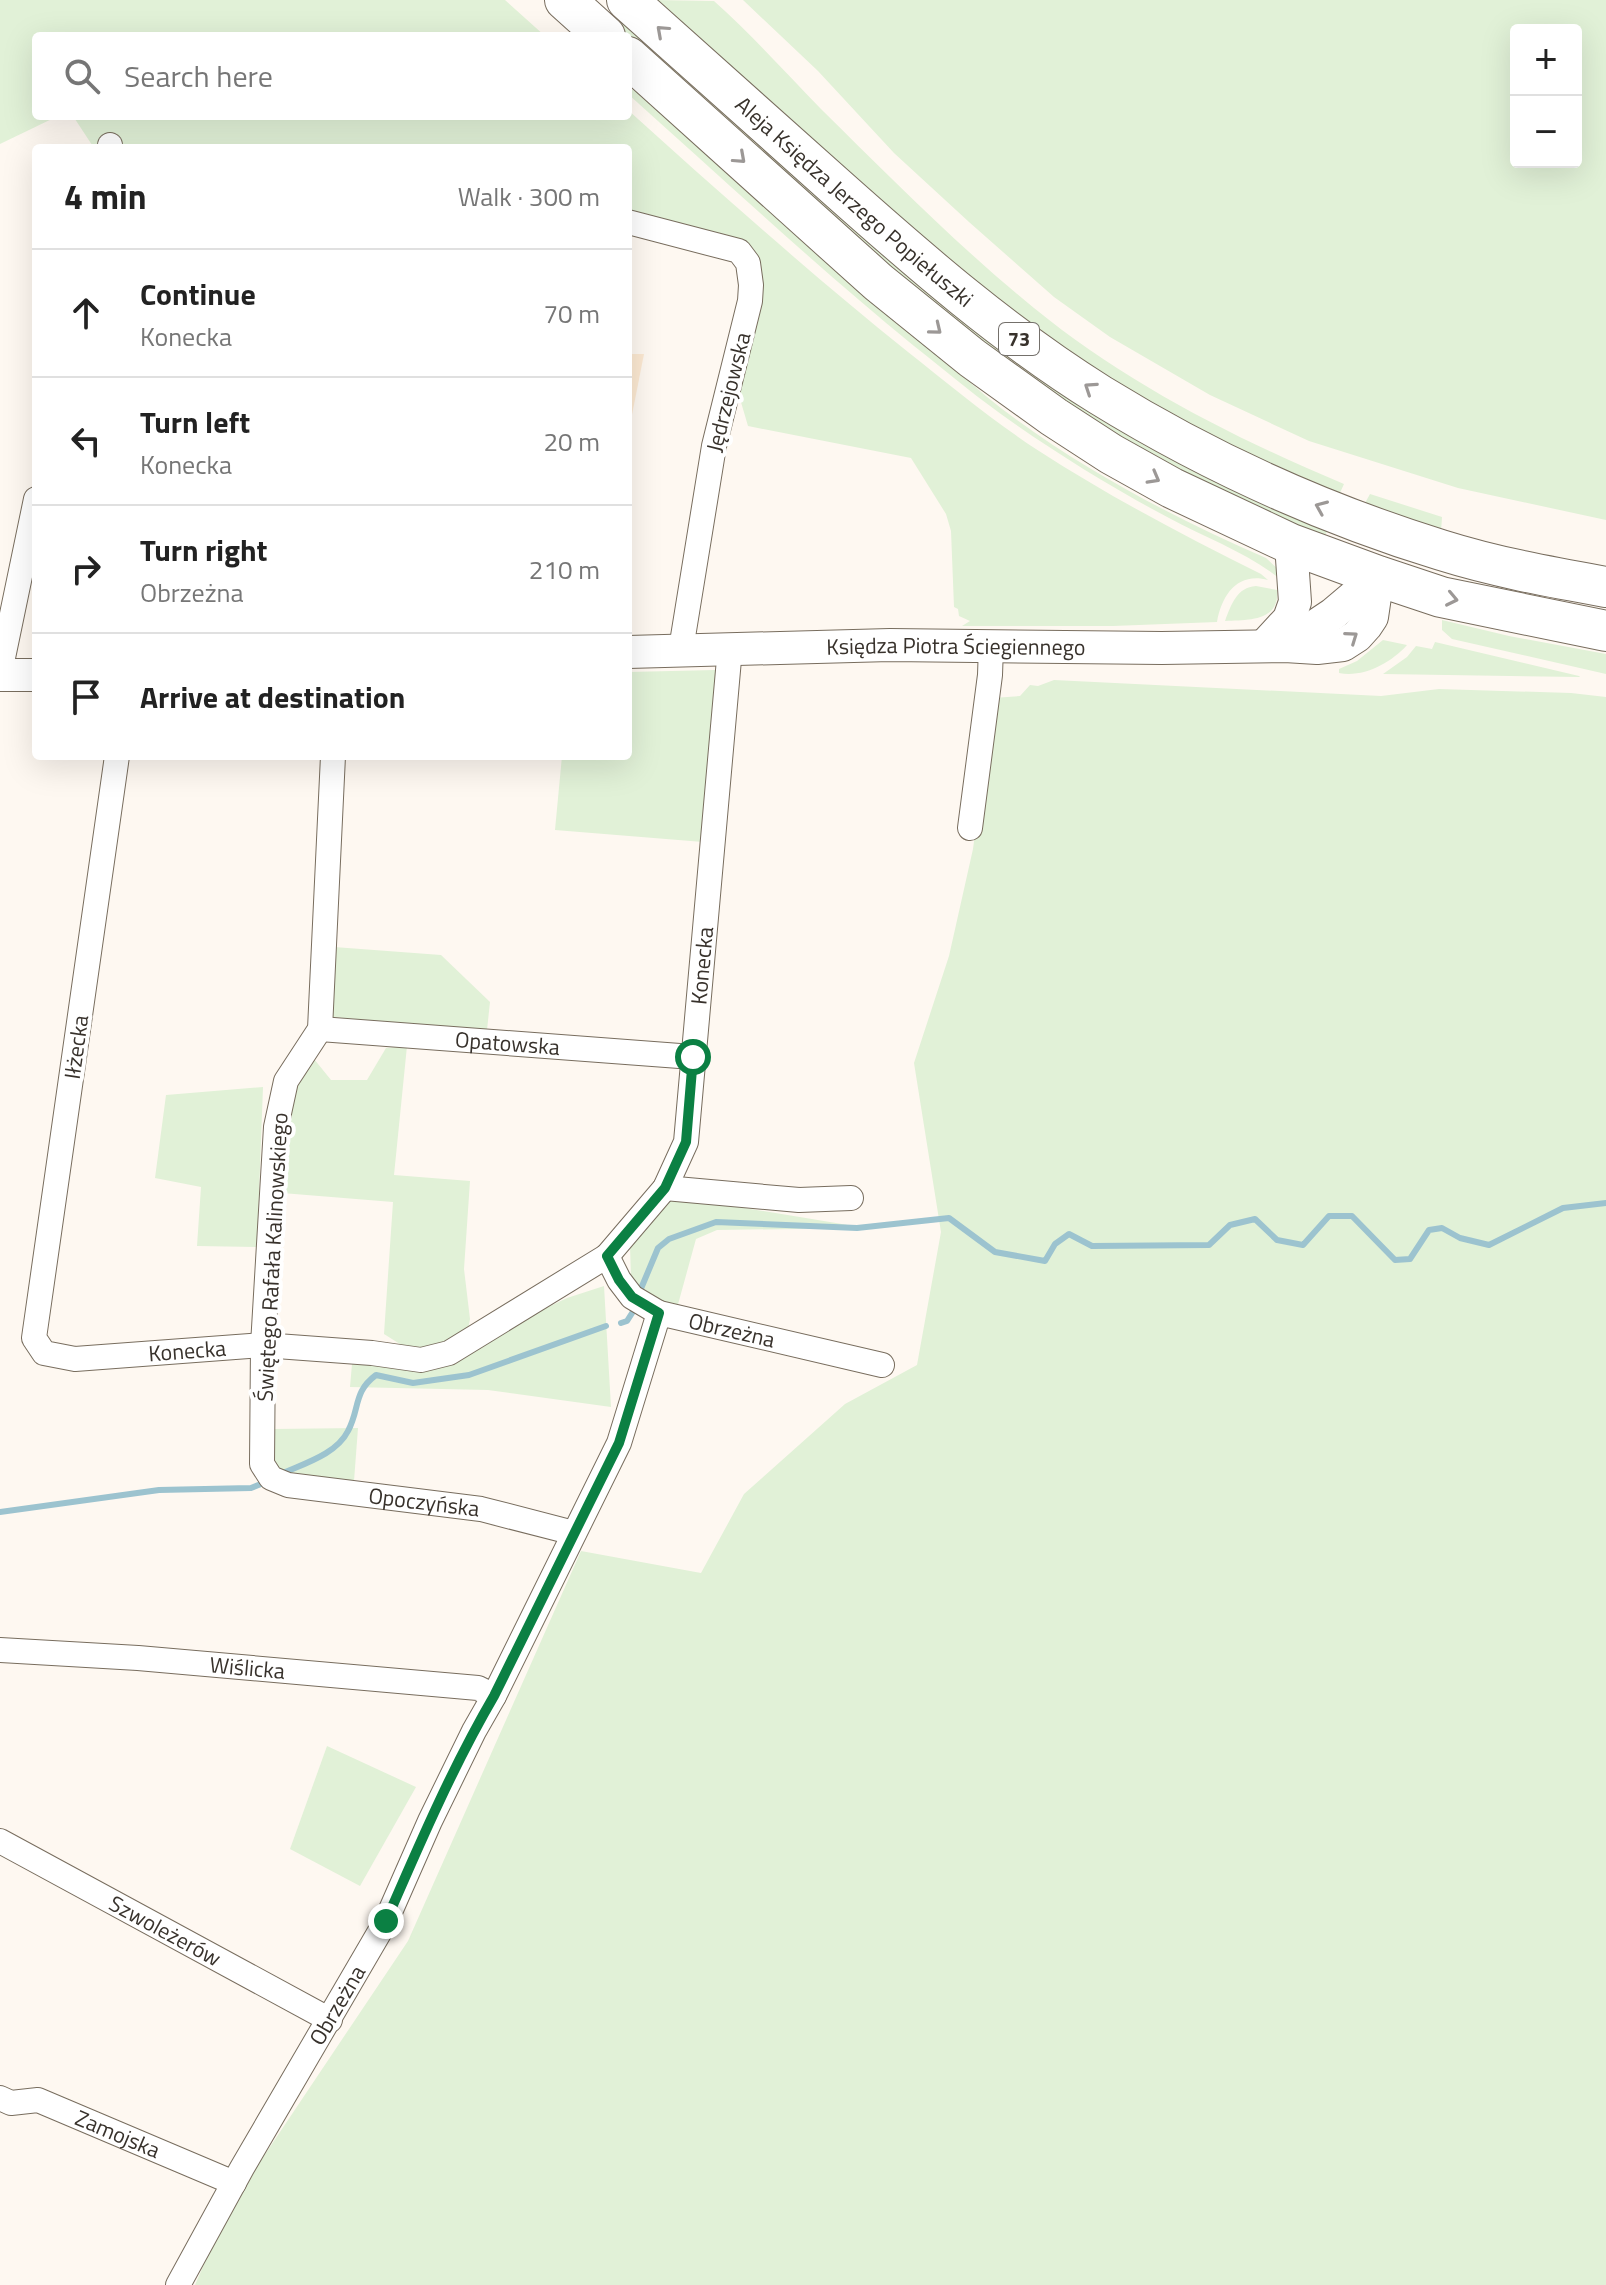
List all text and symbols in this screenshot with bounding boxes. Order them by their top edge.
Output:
map controls [1510,24,1582,168]
button: + [1510,24,1582,96]
one-way arrow [657,26,671,41]
search box [32,32,632,120]
text: Search here [124,53,273,99]
icon: search [60,54,104,98]
street label: Aleja Księdza Jerzego Popiełuszki [728,88,981,315]
button: − [1510,96,1582,168]
one-way arrow [731,148,745,163]
text: 4 min [64,170,147,222]
text: Walk · 300 m [458,177,600,216]
text: Continue [140,271,256,317]
icon: ahead [64,291,108,335]
text: 70 m [543,294,600,333]
text: Konecka [140,317,232,356]
one-way arrow [927,319,942,333]
road number: 73 [999,323,1039,355]
street label: Jędrzejowska [697,328,759,456]
one-way arrow [1084,383,1099,398]
text: Turn left [140,399,250,445]
icon: left [64,419,108,463]
text: 20 m [543,422,600,461]
text: Konecka [140,445,232,484]
one-way arrow [1145,468,1160,484]
one-way arrow [1315,500,1329,517]
text: Turn right [140,527,268,573]
icon: right [64,547,108,591]
text: 210 m [529,550,600,589]
text: Obrzeżna [140,573,244,612]
one-way arrow [1445,590,1458,607]
street label: Księdza Piotra Ściegiennego [826,628,1086,664]
one-way arrow [1343,632,1357,647]
text: Arrive at destination [140,674,405,720]
icon: arrive [64,675,108,719]
street label: Konecka [681,925,722,1006]
street label: Iłżecka [55,1013,97,1081]
street label: Opatowska [454,1022,561,1064]
route start [675,1039,711,1075]
street label: Świętego Rafała Kalinowskiego [247,1112,297,1402]
street label: Obrzeżna [685,1303,778,1356]
street label: Konecka [147,1331,227,1370]
street label: Opoczyńska [367,1478,481,1526]
street label: Wiślicka [208,1647,286,1688]
street label: Szwoleżerów [103,1886,228,1975]
route end [368,1903,404,1939]
street label: Obrzeżna [300,1959,374,2051]
street label: Zamojska [70,2101,166,2167]

